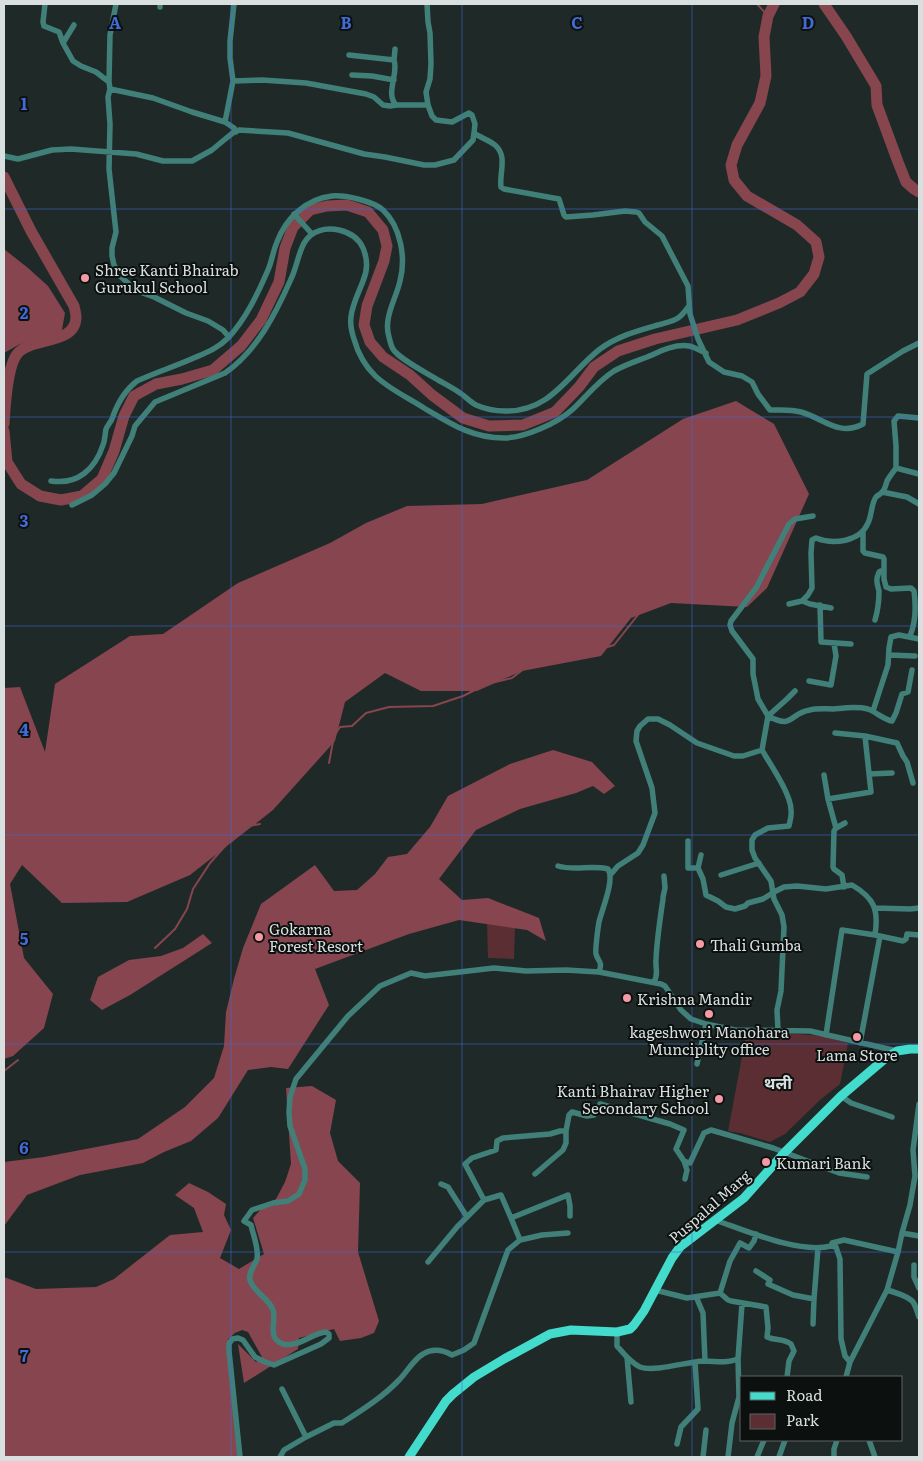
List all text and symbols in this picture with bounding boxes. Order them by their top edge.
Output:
text: A [109,10,121,34]
text: B [340,10,352,34]
text: C [571,10,583,34]
text: D [802,10,814,34]
text: 1 [21,91,28,115]
place label: Shree Kanti Bhairab Gurukul School [95,258,239,298]
marker: Shree Kanti Bhairab Gurukul School [79,272,91,284]
text: 2 [20,300,29,324]
text: 3 [20,508,29,532]
text: 4 [19,717,29,741]
place label: Gokarna Forest Resort [269,917,363,957]
text: 5 [20,926,29,950]
marker: Gokarna Forest Resort [253,931,265,943]
place label: Thali Gumba [710,933,803,956]
marker: Thali Gumba [694,938,706,950]
place label: Krishna Mandir [637,987,752,1010]
marker: Krishna Mandir [621,992,633,1004]
marker: kageshwori Manohara Munciplity office [703,1008,715,1020]
place label: kageshwori Manohara Munciplity office [629,1020,790,1060]
marker: Lama Store [851,1031,863,1043]
place label: Lama Store [816,1043,898,1066]
district label: थली [764,1070,792,1094]
place label: Kanti Bhairav Higher Secondary School [557,1079,709,1119]
marker: Kanti Bhairav Higher Secondary School [713,1093,725,1105]
text: 6 [19,1135,29,1159]
place label: Kumari Bank [776,1151,871,1174]
marker: Kumari Bank [760,1156,772,1168]
street label: Puspalal Marg [663,1163,755,1248]
text: 7 [20,1343,29,1367]
legend [740,1376,903,1441]
text: Road [786,1383,822,1406]
text: Park [786,1408,820,1431]

